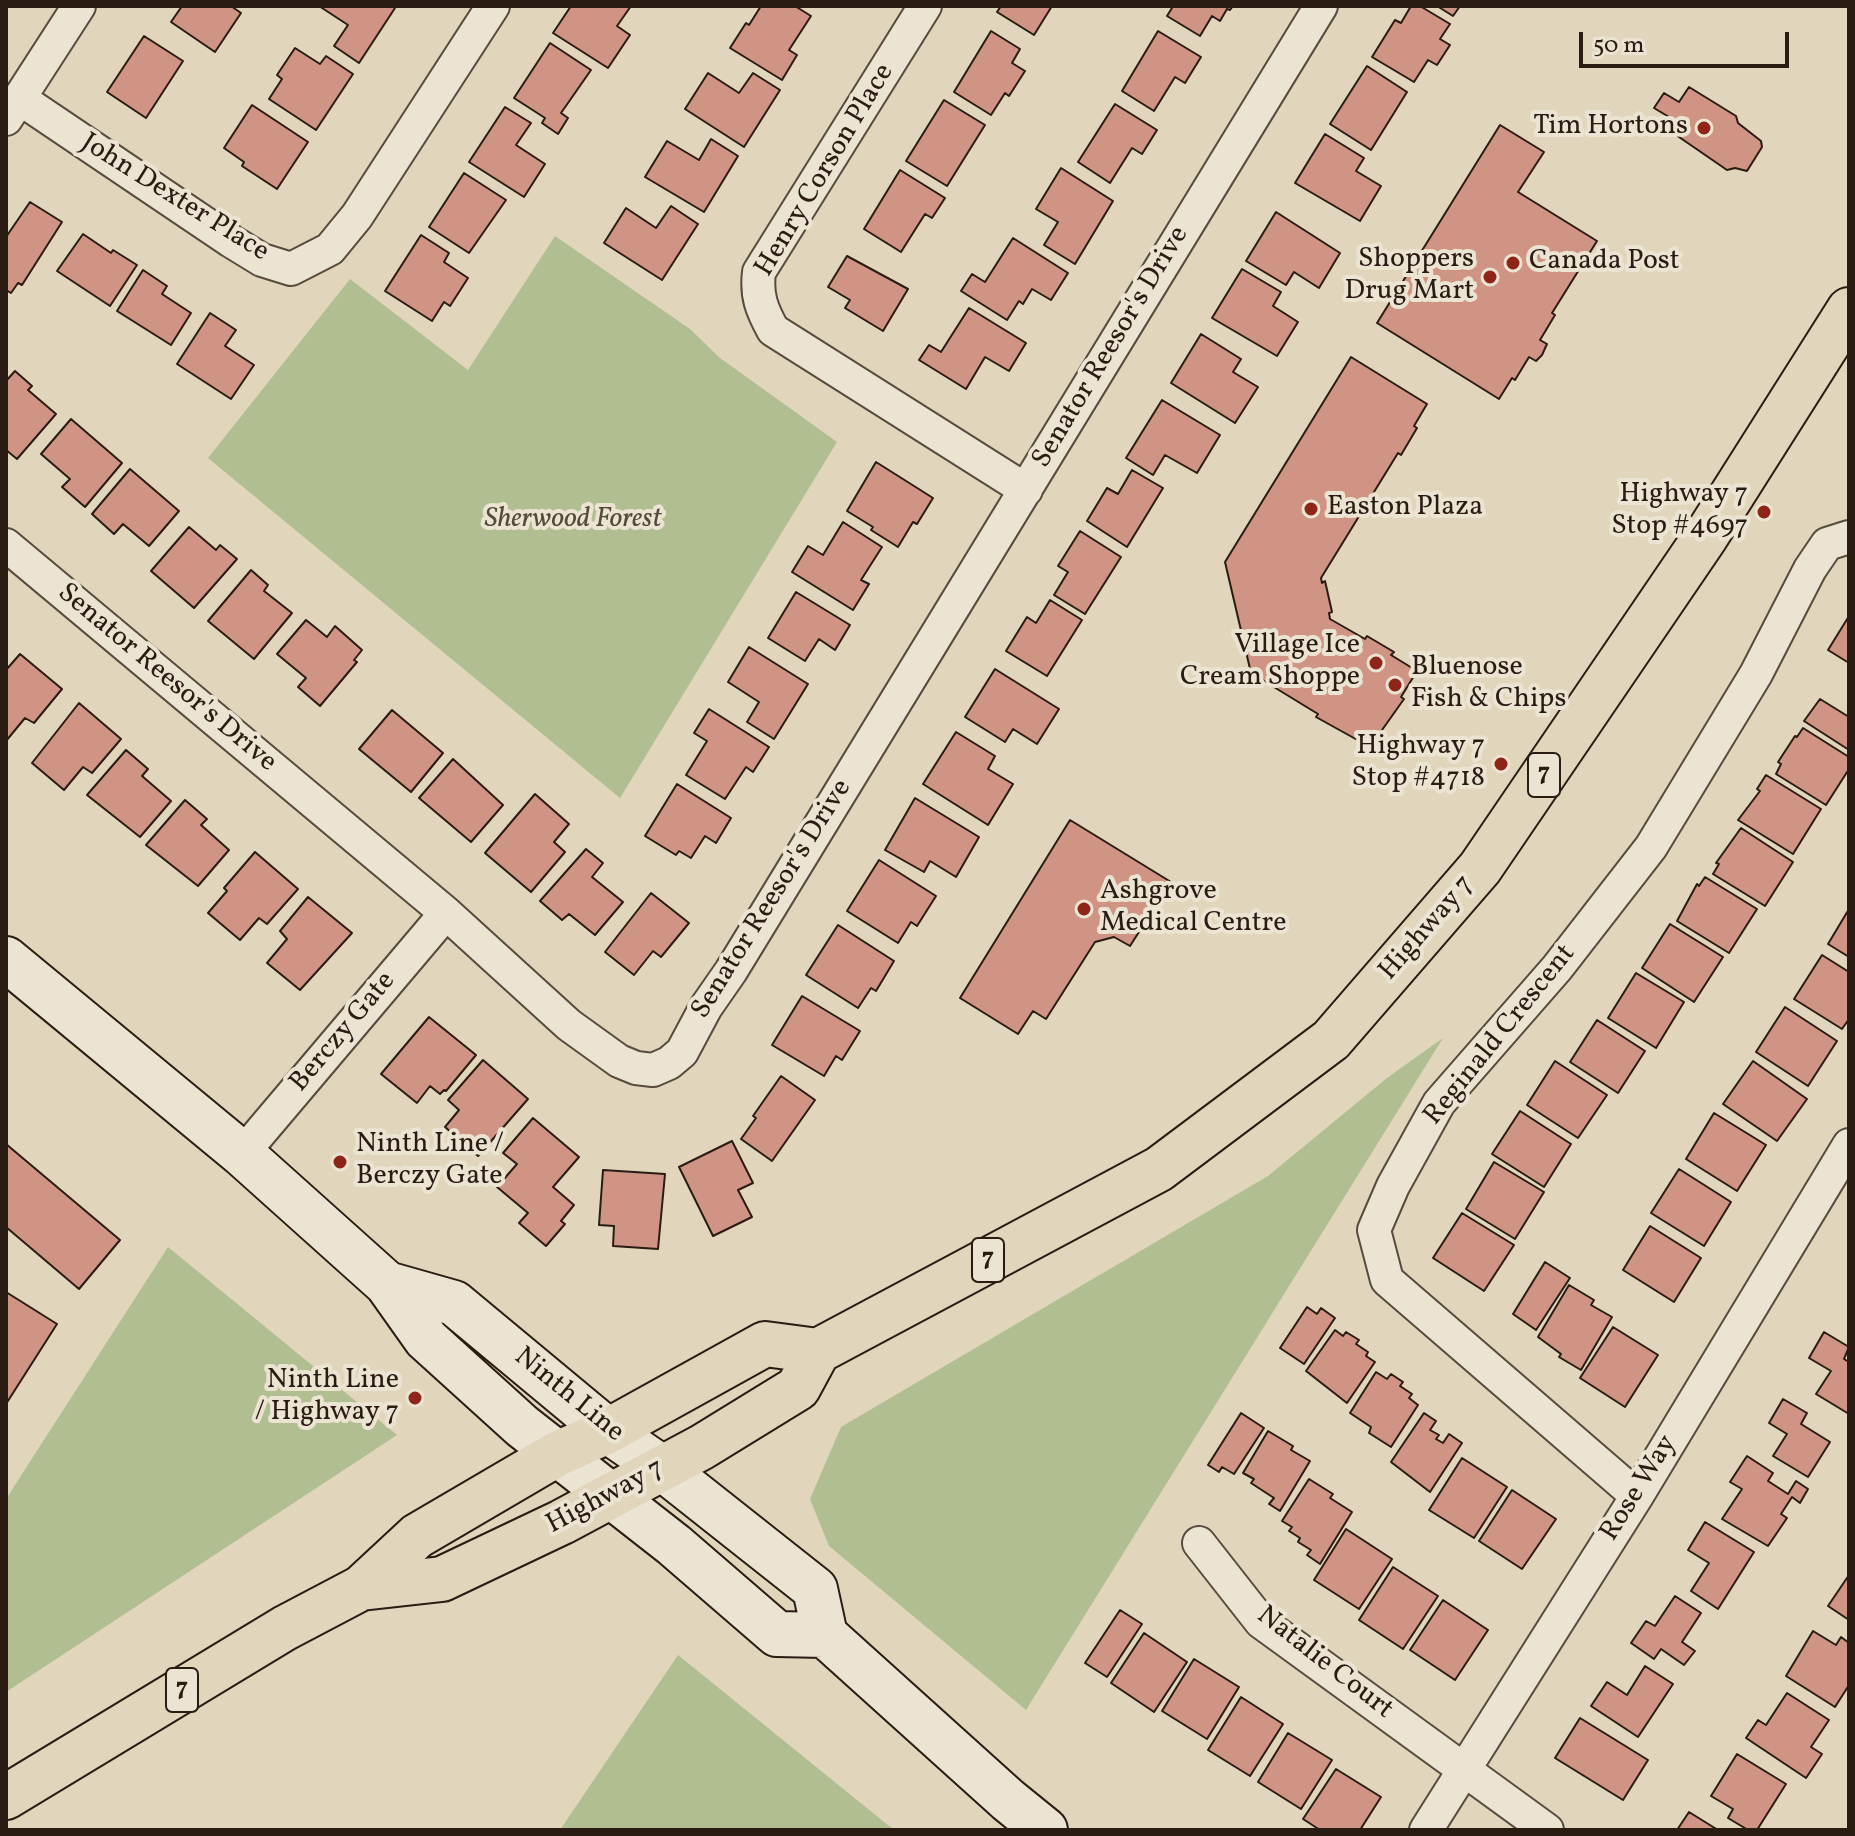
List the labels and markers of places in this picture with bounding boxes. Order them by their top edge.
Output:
place label: Tim Hortons [1533,111,1688,145]
marker: Tim Hortons [1695,119,1713,137]
place label: Shoppers Drug Mart [1345,244,1474,310]
place label: Canada Post [1529,246,1680,280]
marker: Canada Post [1504,254,1522,272]
marker: Shoppers Drug Mart [1481,268,1499,286]
place label: Highway 7 Stop #4697 [1611,479,1748,545]
place label: Easton Plaza [1327,492,1483,526]
marker: Easton Plaza [1302,500,1320,518]
marker: Highway 7 Stop #4697 [1755,503,1773,521]
place label: Village Ice Cream Shoppe [1180,630,1360,696]
place label: Bluenose Fish & Chips [1411,652,1566,718]
marker: Village Ice Cream Shoppe [1367,654,1385,672]
marker: Bluenose Fish & Chips [1386,676,1404,694]
place label: Highway 7 Stop #4718 [1351,731,1485,797]
marker: Highway 7 Stop #4718 [1492,755,1510,773]
place label: Ashgrove Medical Centre [1100,876,1287,942]
marker: Ashgrove Medical Centre [1075,900,1093,918]
place label: Ninth Line / Berczy Gate [356,1129,504,1195]
marker: Ninth Line / Berczy Gate [331,1153,349,1171]
place label: Ninth Line / Highway 7 [255,1365,399,1431]
marker: Ninth Line / Highway 7 [406,1389,424,1407]

